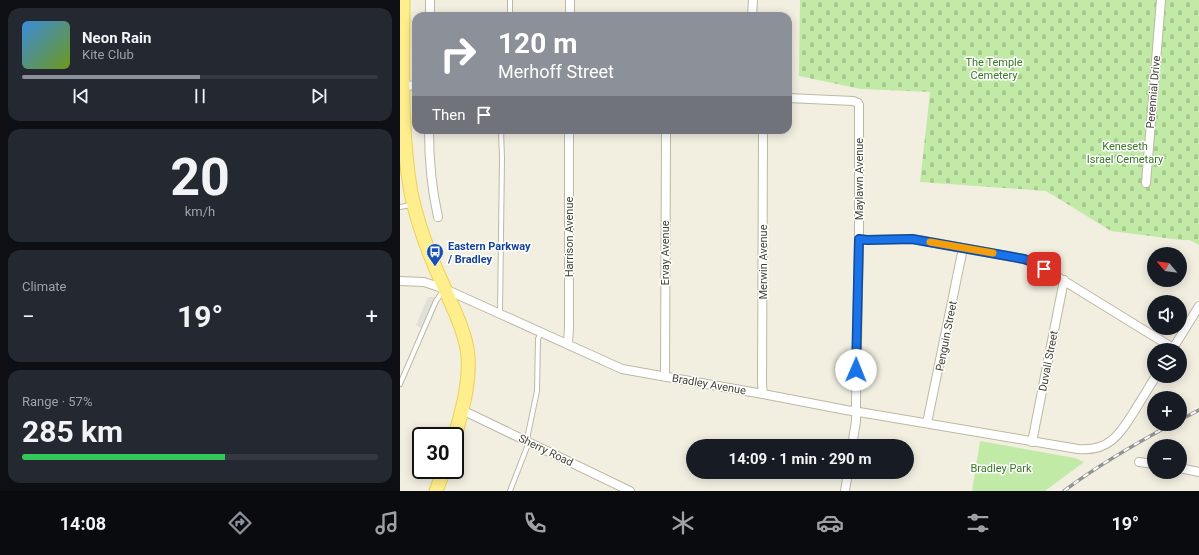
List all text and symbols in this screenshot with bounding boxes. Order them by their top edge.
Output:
text: 120 m [498,27,577,60]
icon: right [432,28,484,80]
text: Neon Rain [82,29,151,47]
text: Kite Club [82,47,134,62]
street label: Perennial Drive [1144,55,1163,129]
park label: The Temple Cemetery [965,56,1023,82]
text: Merhoff Street [498,61,614,82]
icon: previous [70,85,92,107]
icon: pause [189,85,211,107]
icon: next [308,85,330,107]
icon: arrive [473,104,495,126]
text: Then [432,106,465,124]
street label: Maylawn Avenue [853,138,866,220]
park label: Keneseth Israel Cemetary [1087,140,1164,166]
text: 20 [170,147,230,208]
street label: Harrison Avenue [563,196,576,277]
text: km/h [185,204,215,219]
street label: Ervay Avenue [659,220,672,286]
street label: Merwin Avenue [757,224,770,299]
place label: Eastern Parkway / Bradley [447,240,531,266]
bus stop icon: Eastern Parkway / Bradley [425,242,445,267]
north arrow [1147,247,1187,287]
map controls [1147,247,1187,479]
pin [1027,252,1061,286]
icon: arrive [1033,258,1055,280]
text: Climate [22,279,66,294]
button: sound [1147,295,1187,335]
text: 19° [177,299,223,334]
street label: Penguin Street [933,299,960,372]
text: − [22,304,35,329]
text: + [366,304,378,329]
street label: Duvall Street [1036,329,1061,393]
button: layers [1147,343,1187,383]
position arrow [835,349,877,391]
street label: Bradley Avenue [671,372,747,397]
button: + [1147,391,1187,431]
text: Range · 57% [22,394,92,409]
text: 285 km [22,414,123,449]
speed limit sign: 30 [412,427,464,479]
street label: Sherry Road [516,432,575,469]
button: − [1147,439,1187,479]
text: 14:09 · 1 min · 290 m [729,450,871,468]
park label: Bradley Park [970,462,1032,475]
icon: directions [226,509,254,537]
icon: music [373,509,401,537]
icon: phone [521,509,549,537]
icon: climate [669,509,697,537]
icon: car [816,509,844,537]
icon: filters [964,509,992,537]
text: 14:08 [60,513,106,534]
text: 19° [1111,513,1139,534]

